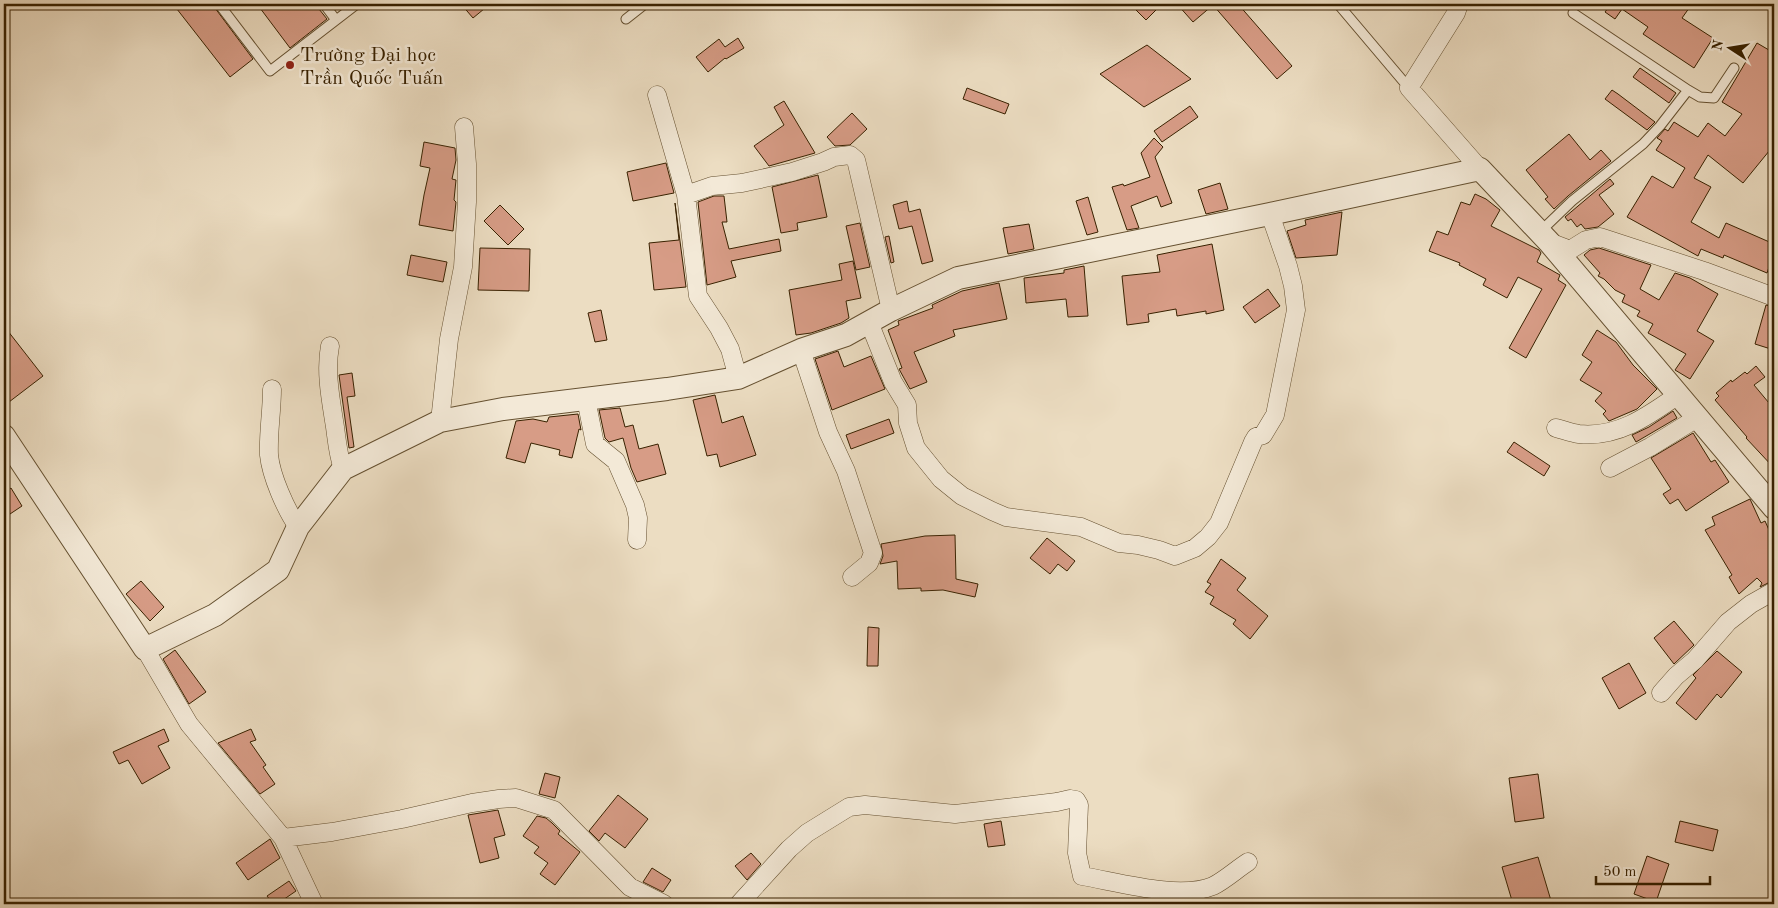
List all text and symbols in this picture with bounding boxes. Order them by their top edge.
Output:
north arrow [1706,22,1756,72]
text: N [1710,39,1726,52]
place label: Trường Đại học Trần Quốc Tuấn [300,46,444,89]
marker: Trường Đại học Trần Quốc Tuấn [284,59,296,71]
scale bar [1596,853,1709,885]
text: 50 m [1603,865,1637,880]

